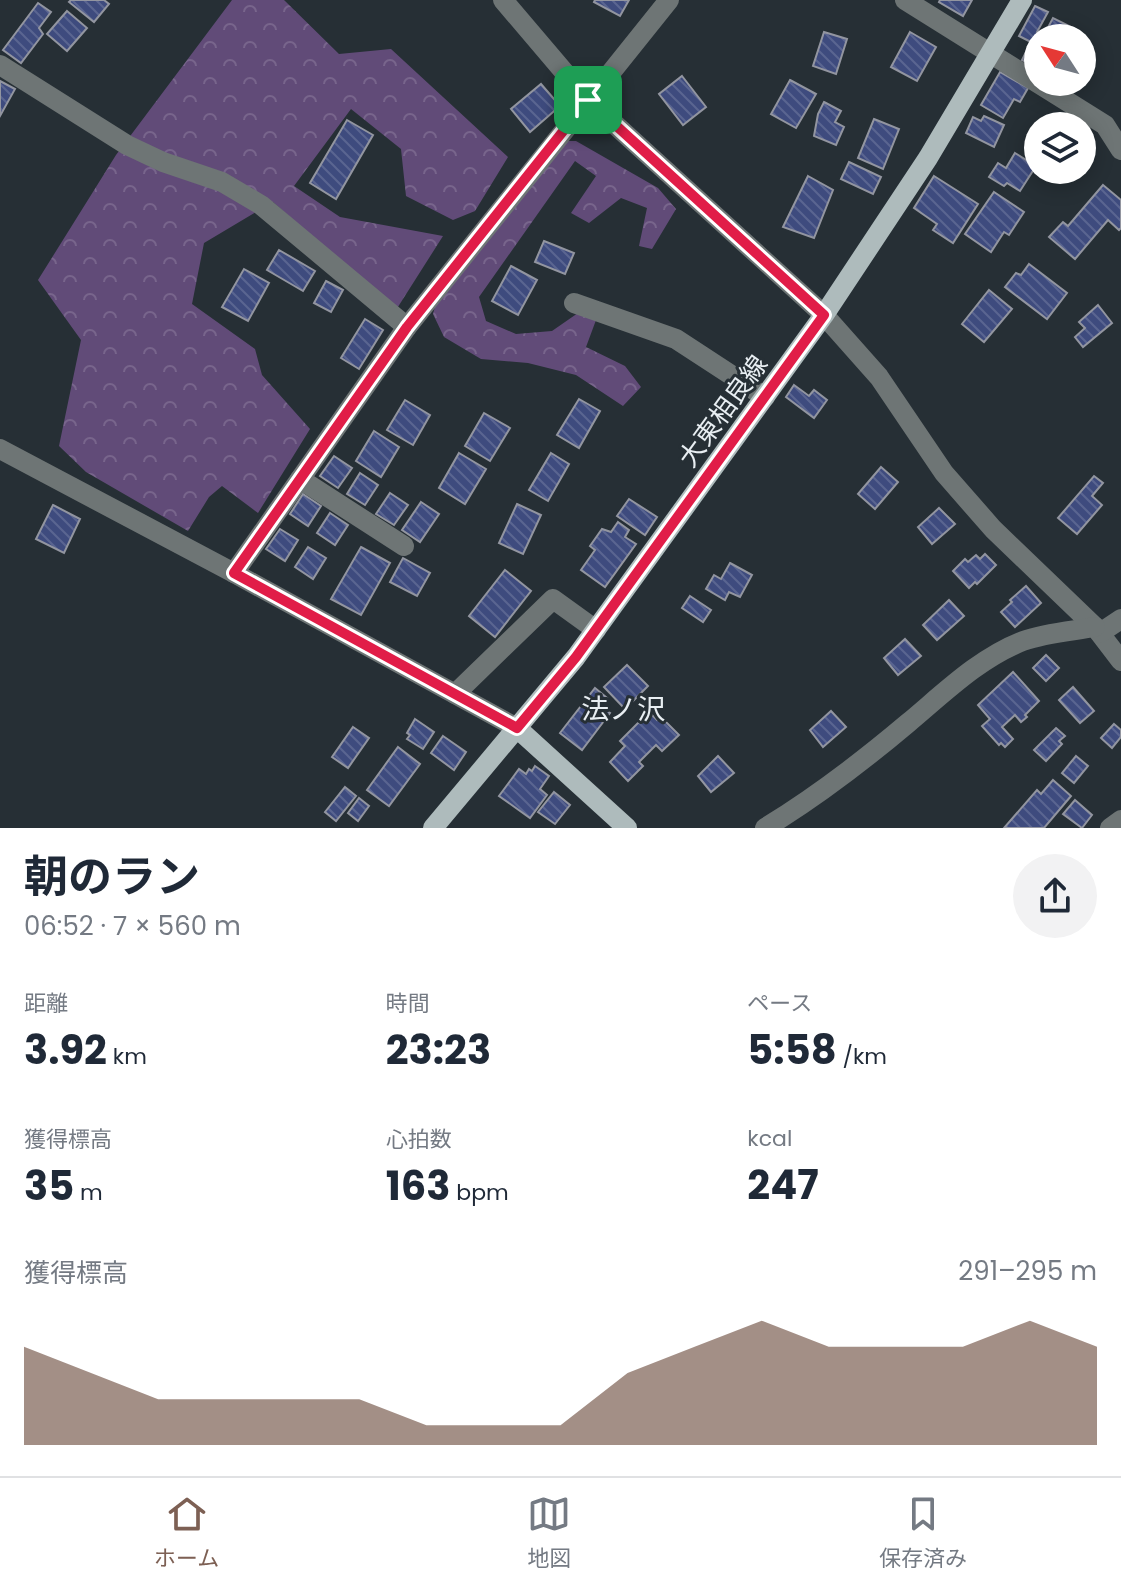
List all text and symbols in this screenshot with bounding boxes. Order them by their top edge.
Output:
north arrow [1024,24,1096,96]
map controls [1024,24,1096,184]
pin [554,66,622,134]
icon: arrive [566,78,610,122]
button: layers [1024,112,1096,184]
street label: 大東相良線 [670,348,776,474]
district label: 法ノ沢 [581,690,665,729]
text: 朝のラン [24,846,200,907]
button: share [1013,854,1097,938]
text: 06:52 · 7 × 560 m [24,908,241,944]
text: 距離 [24,988,68,1019]
text: 時間 [386,988,430,1019]
text: ペース [747,988,812,1019]
text: 3.92 [24,1022,107,1078]
text: 23:23 [386,1022,491,1078]
text: 5:58 [747,1022,837,1078]
text: km [107,1041,147,1072]
text: /km [837,1041,887,1072]
text: kcal [747,1123,792,1154]
text: 獲得標高 [24,1124,112,1155]
text: 心拍数 [386,1124,452,1155]
text: 247 [747,1157,819,1213]
text: 35 [24,1158,74,1214]
text: 163 [386,1158,450,1214]
text: m [74,1177,103,1208]
text: bpm [450,1177,509,1208]
text: 291–295 m [958,1253,1097,1289]
text: 獲得標高 [24,1255,128,1291]
tab: ホーム [154,1492,219,1575]
tab: 地図 [527,1492,571,1575]
tab: 保存済み [879,1492,967,1575]

